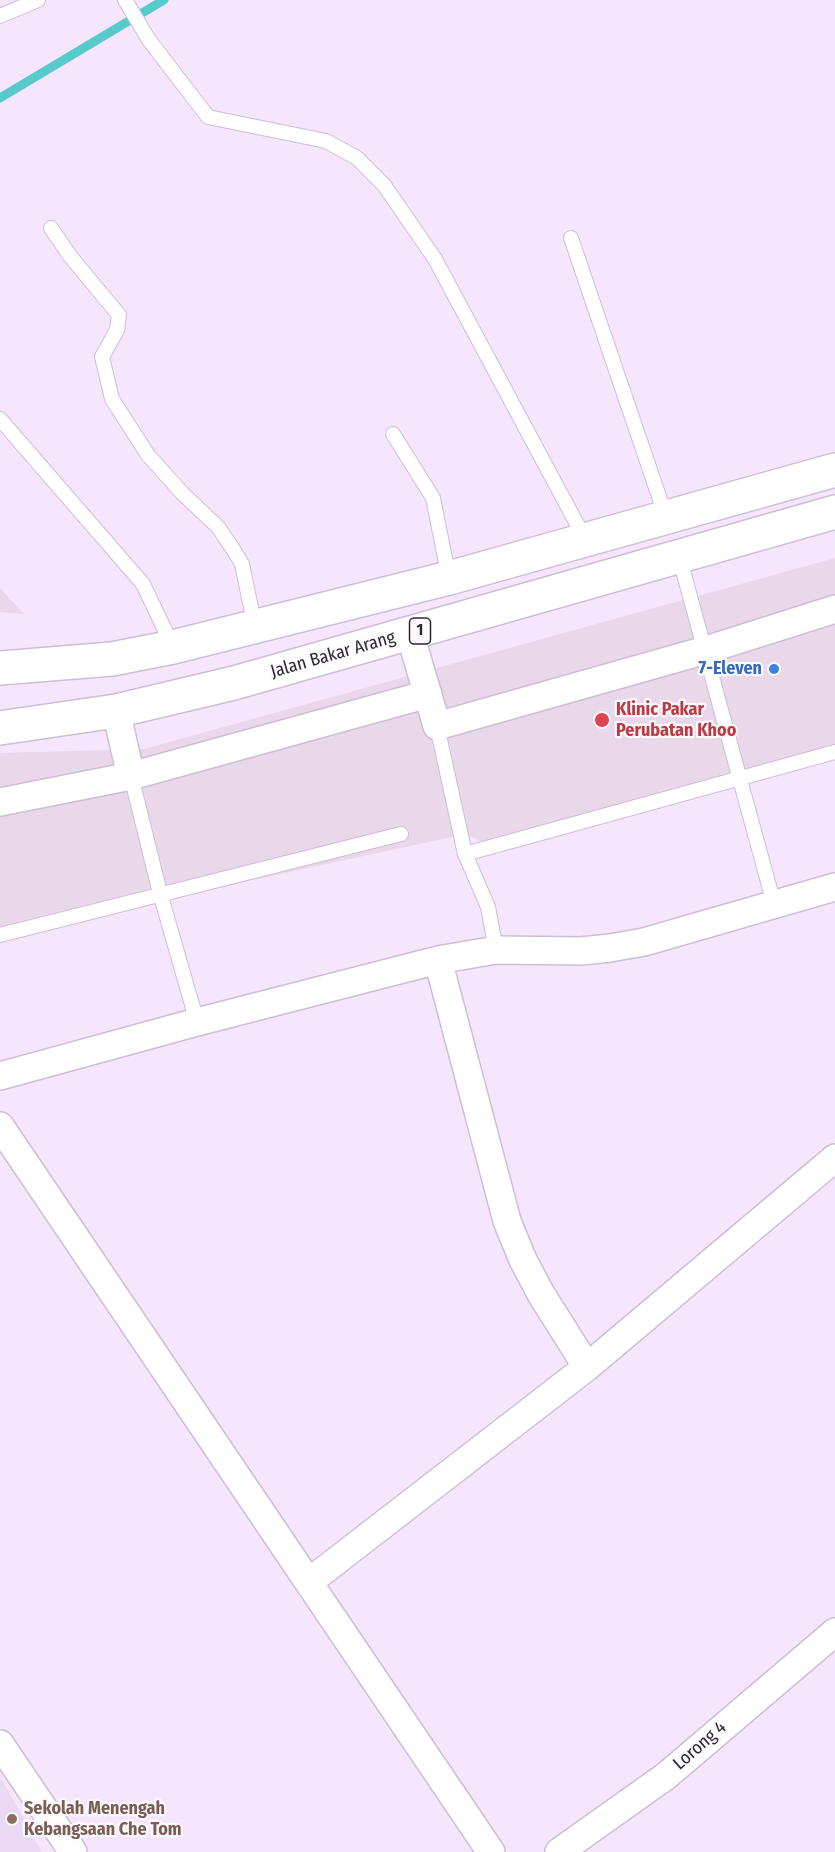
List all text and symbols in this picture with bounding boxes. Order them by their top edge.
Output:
road number: 1 [410,618,430,644]
street label: Jalan Bakar Arang [268,627,398,683]
place label: 7-Eleven [699,658,762,680]
marker: 7-Eleven [767,662,781,676]
place label: Klinic Pakar Perubatan Khoo [616,699,736,742]
marker: Klinic Pakar Perubatan Khoo [593,711,611,729]
street label: Lorong 4 [669,1717,731,1775]
place label: Sekolah Menengah Kebangsaan Che Tom [24,1798,182,1840]
marker: Sekolah Menengah Kebangsaan Che Tom [5,1812,19,1826]

